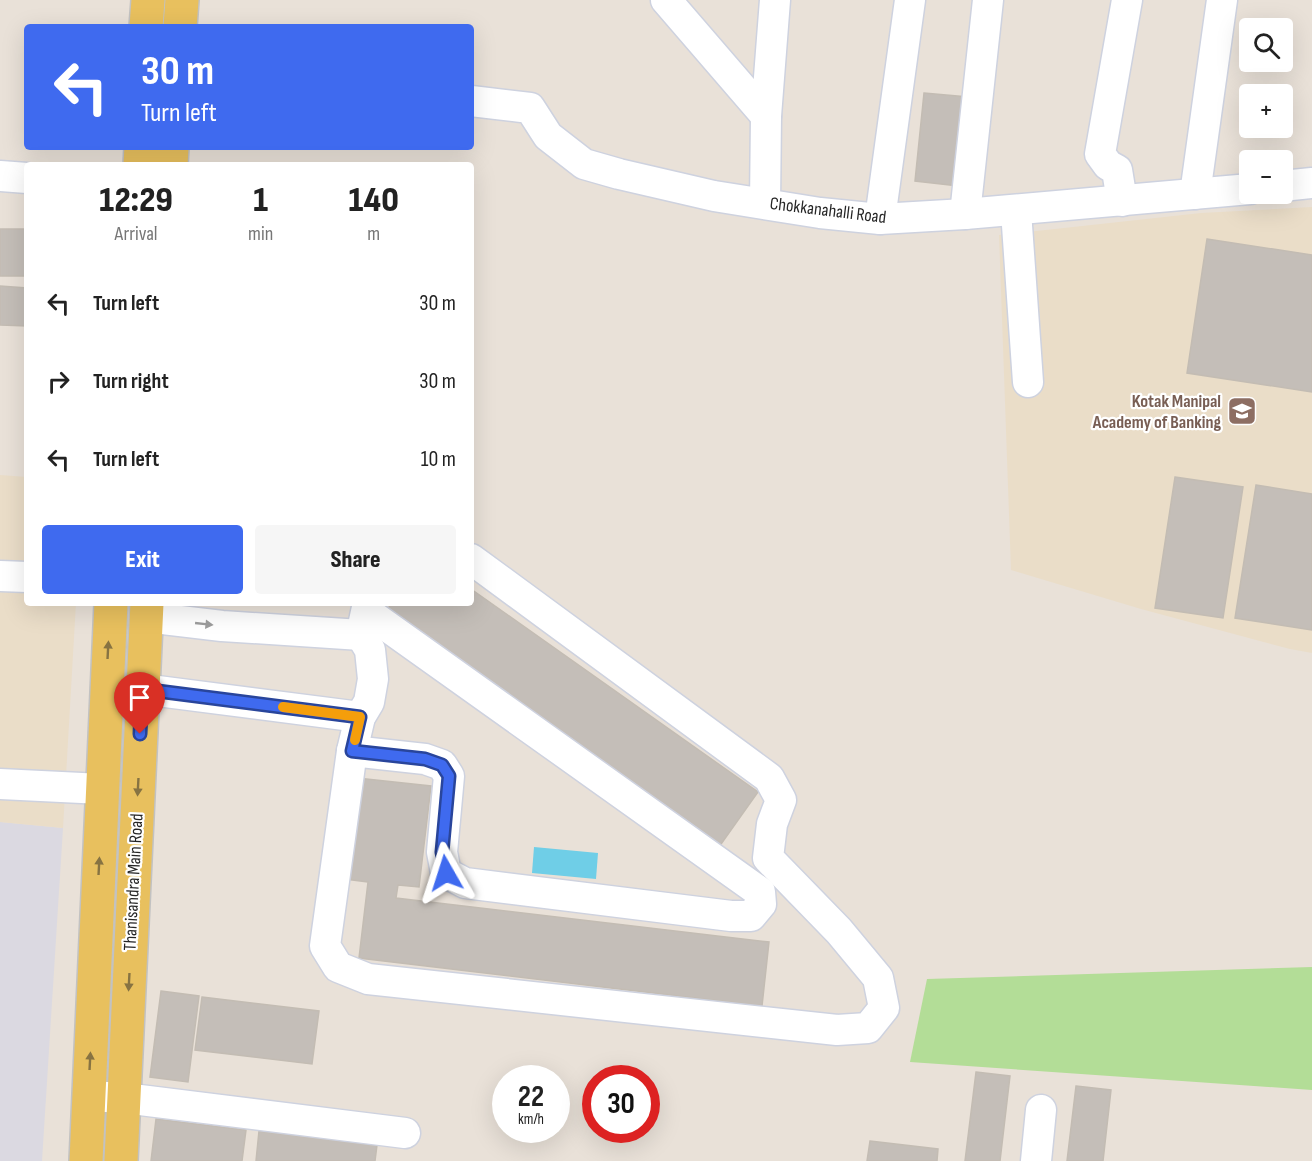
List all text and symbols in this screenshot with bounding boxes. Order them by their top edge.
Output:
map controls [1239,18,1293,204]
button: search [1239,18,1293,72]
text: 30 m [141,46,214,97]
icon: left [42,48,120,126]
button: + [1239,84,1293,138]
text: Turn left [141,97,217,129]
button: − [1239,150,1293,204]
text: 12:29 [99,179,173,222]
text: 1 [253,179,268,222]
text: 140 [348,179,399,222]
street label: Chokkanahalli Road [769,193,887,228]
text: Arrival [115,222,158,246]
text: min [248,222,273,246]
text: m [367,222,380,246]
icon: left [42,287,75,320]
text: Turn left [93,290,159,317]
text: 30 m [419,290,456,317]
icon: right [42,365,75,398]
text: Turn right [93,368,169,395]
text: 30 m [419,368,456,395]
place label: Kotak Manipal Academy of Banking [1092,391,1221,433]
school or university icon: Kotak Manipal Academy of Banking [1226,395,1258,427]
icon: left [42,443,75,476]
text: Turn left [93,446,159,473]
text: 10 m [421,446,456,473]
button: Exit [42,525,243,594]
button: Share [255,525,456,594]
one-way arrow [195,619,214,629]
one-way arrow [104,640,113,659]
pin [114,672,165,734]
icon: arrive [123,681,156,714]
one-way arrow [133,778,142,797]
street label: Thanisandra Main Road [119,813,148,951]
position arrow [414,841,478,905]
one-way arrow [94,856,103,875]
one-way arrow [124,973,133,992]
one-way arrow [86,1051,95,1070]
speed limit sign: 30 [582,1065,660,1143]
text: 22 [518,1079,544,1115]
text: km/h [518,1110,544,1129]

